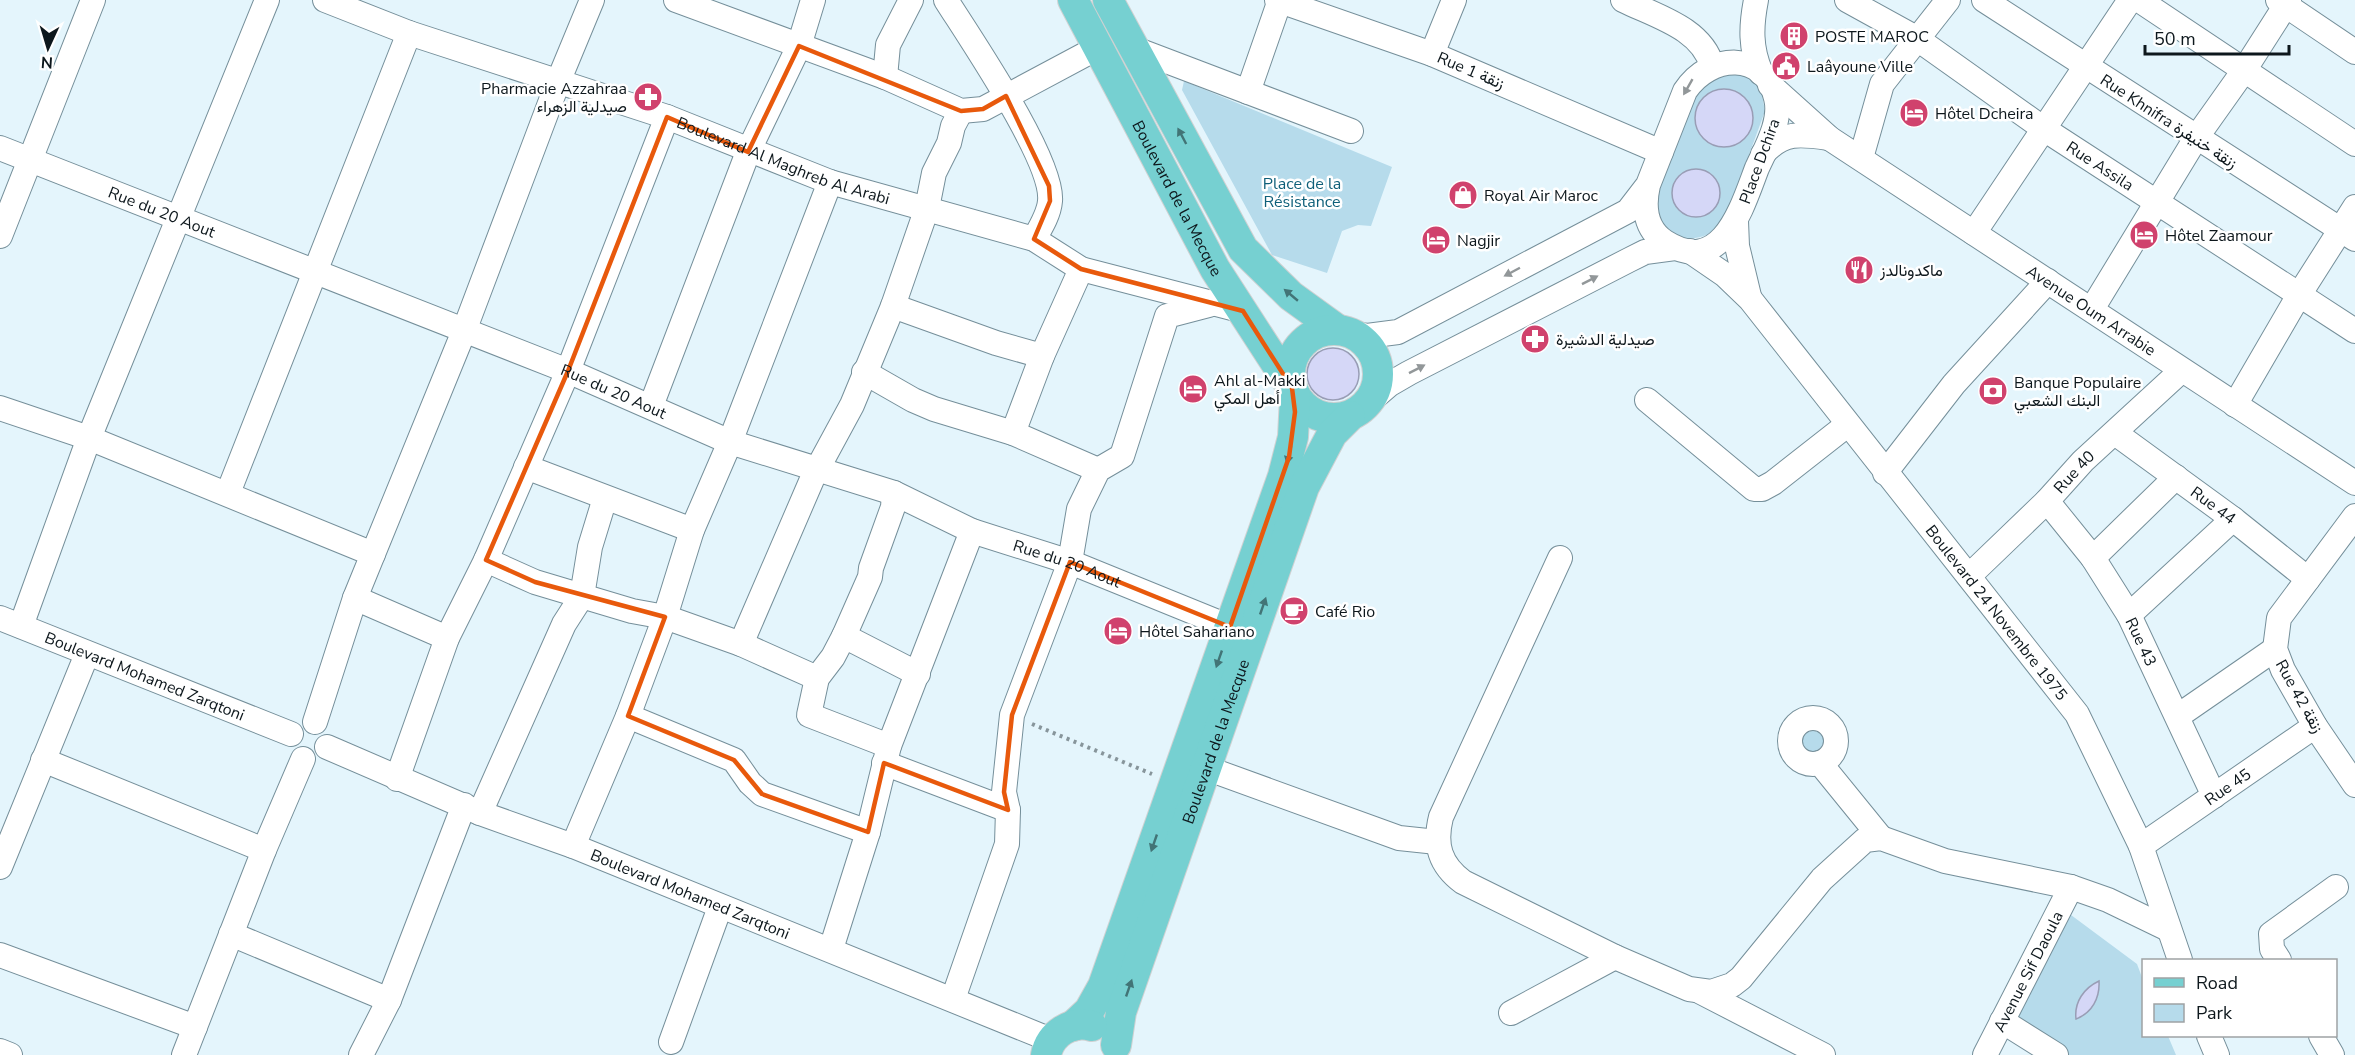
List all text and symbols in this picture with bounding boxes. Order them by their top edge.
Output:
north arrow [18,18,78,78]
scale bar [2145,18,2289,56]
building icon: POSTE MAROC [1778,20,1810,52]
place label: POSTE MAROC [1815,26,1929,48]
text: 50 m [2154,27,2196,51]
street label: Rue 1 زنقة [1434,47,1508,95]
public building icon: Laâyoune Ville [1770,50,1802,82]
text: N [40,51,54,73]
place label: Laâyoune Ville [1807,56,1913,78]
street label: Rue Khnifra زنقة خنيفرة [2096,69,2241,174]
place label: Pharmacie Azzahraa صيدلية الزهراء [481,78,627,118]
one-way arrow [1683,79,1694,95]
pharmacy icon: Pharmacie Azzahraa صيدلية الزهراء [632,81,664,113]
hotel icon: Hôtel Dcheira [1898,97,1930,129]
place label: Hôtel Dcheira [1935,103,2034,125]
street label: Boulevard Al Maghreb Al Arabi [673,112,892,210]
street label: Place Dchira [1734,116,1786,207]
street label: Boulevard de la Mecque [1127,117,1227,281]
one-way arrow [1177,128,1187,145]
street label: Rue Assila [2062,136,2138,196]
park label: Place de la Résistance [1263,173,1341,213]
shop icon: Royal Air Maroc [1447,179,1479,211]
street label: Rue du 20 Aout [105,182,219,244]
place label: Royal Air Maroc [1484,185,1599,207]
hotel icon: Hôtel Zaamour [2128,219,2160,251]
hotel icon: Nagjir [1420,224,1452,256]
place label: Hôtel Zaamour [2165,225,2273,247]
place label: Nagjir [1457,230,1500,252]
restaurant icon: ماكدونالدز [1843,254,1875,286]
place label: ماكدونالدز [1879,260,1943,282]
street label: Avenue Oum Arrabie [2022,260,2160,361]
one-way arrow [1504,268,1521,277]
one-way arrow [1582,275,1599,285]
one-way arrow [1283,289,1299,302]
pharmacy icon: صيدلية الدشيرة [1519,323,1551,355]
place label: صيدلية الدشيرة [1556,329,1655,351]
street label: Rue du 20 Aout [557,359,670,425]
one-way arrow [1409,364,1426,374]
place label: Ahl al-Makki أهل المكي [1214,370,1305,412]
place label: Banque Populaire البنك الشعبي [2014,372,2141,414]
hotel icon: Ahl al-Makki أهل المكي [1177,373,1209,405]
bank icon: Banque Populaire البنك الشعبي [1977,375,2009,407]
one-way arrow [1284,445,1294,464]
street label: Rue 40 [2049,446,2100,499]
street label: Rue 44 [2186,482,2241,530]
street label: Boulevard 24 Novembre 1975 [1920,521,2072,705]
street label: Rue du 20 Aout [1010,535,1124,594]
cafe icon: Café Rio [1278,595,1310,627]
one-way arrow [1258,597,1268,615]
place label: Café Rio [1315,601,1375,623]
street label: Rue 43 [2120,614,2161,670]
hotel icon: Hôtel Sahariano [1102,615,1134,647]
place label: Hôtel Sahariano [1139,621,1255,643]
street label: Boulevard Mohamed Zarqtoni [41,627,248,726]
one-way arrow [1213,650,1223,668]
street label: Boulevard de la Mecque [1177,656,1255,827]
street label: Rue 42 زنقة [2270,656,2328,737]
street label: Rue 45 [2201,764,2255,811]
one-way arrow [1148,834,1158,852]
street label: Boulevard Mohamed Zarqtoni [587,844,793,945]
street label: Avenue Sif Daoula [1989,908,2069,1036]
legend [2142,959,2337,1037]
text: Road [2196,971,2238,995]
one-way arrow [1125,979,1135,997]
text: Park [2196,1001,2233,1025]

